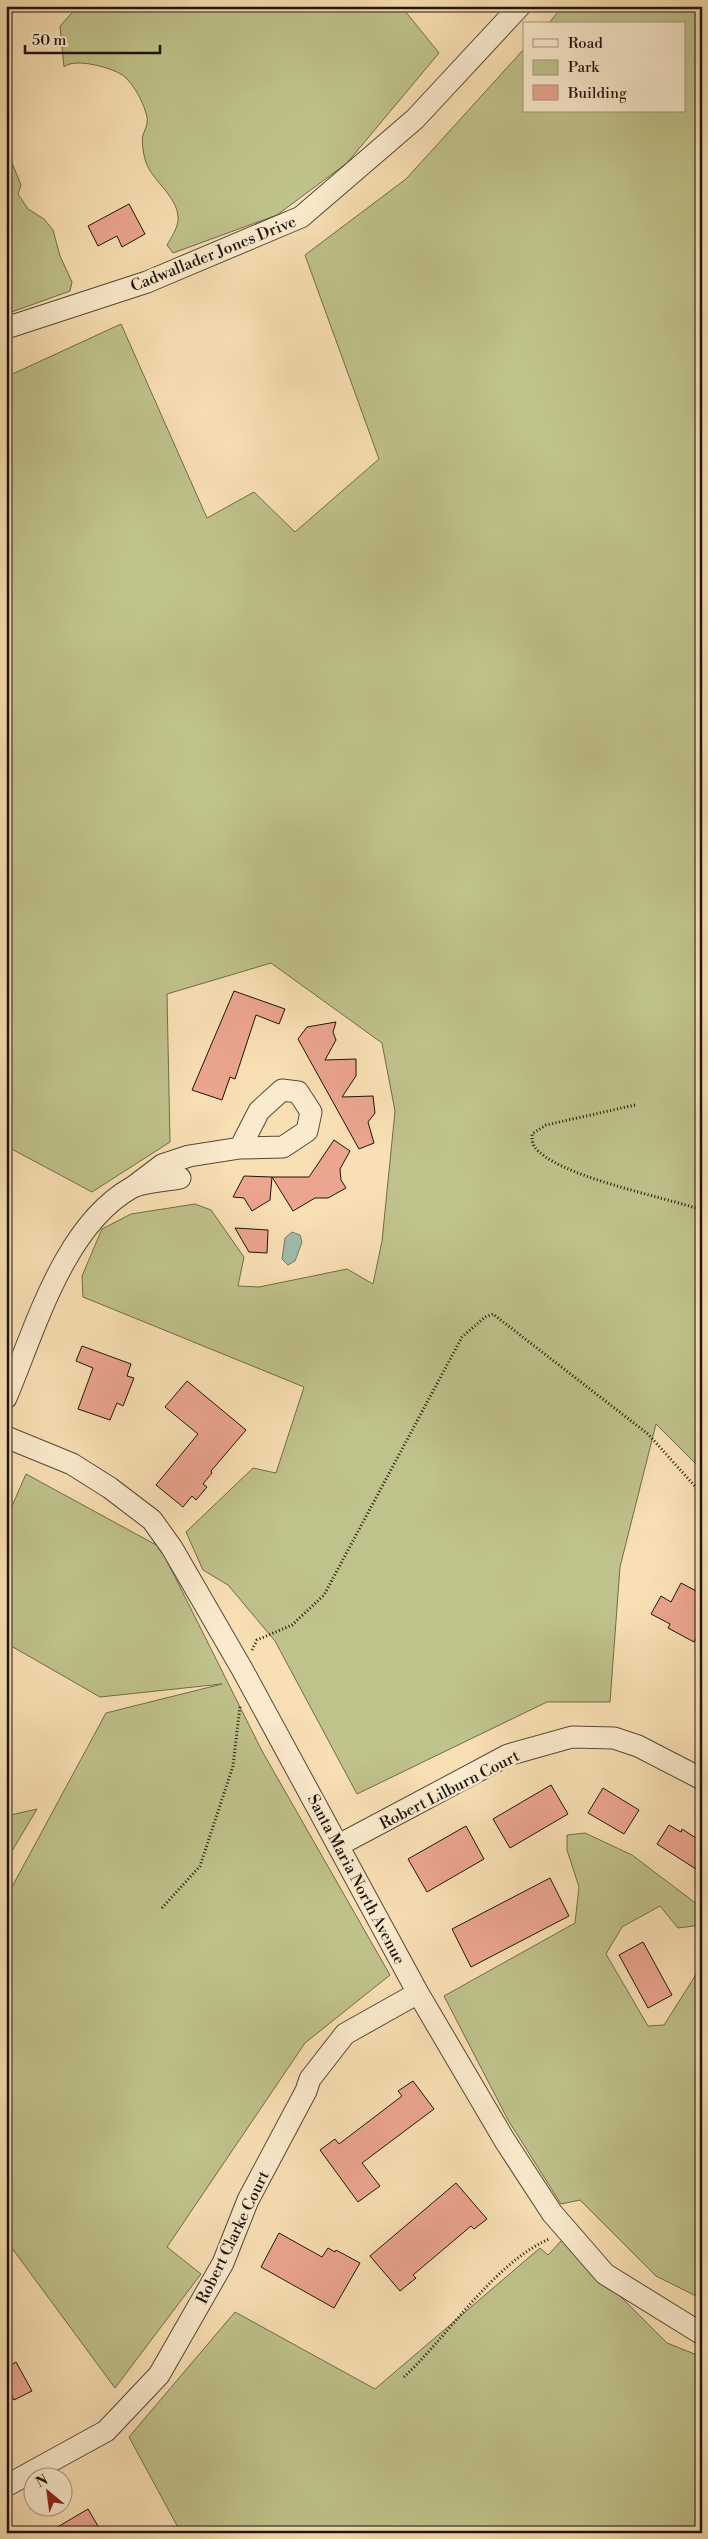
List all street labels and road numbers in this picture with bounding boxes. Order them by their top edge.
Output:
street label: Cadwallader Jones Drive [128,211,299,296]
street label: Robert Lilburn Court [376,1746,523,1834]
street label: Santa Maria North Avenue [303,1791,409,1968]
street label: Robert Clarke Court [192,2167,274,2307]

